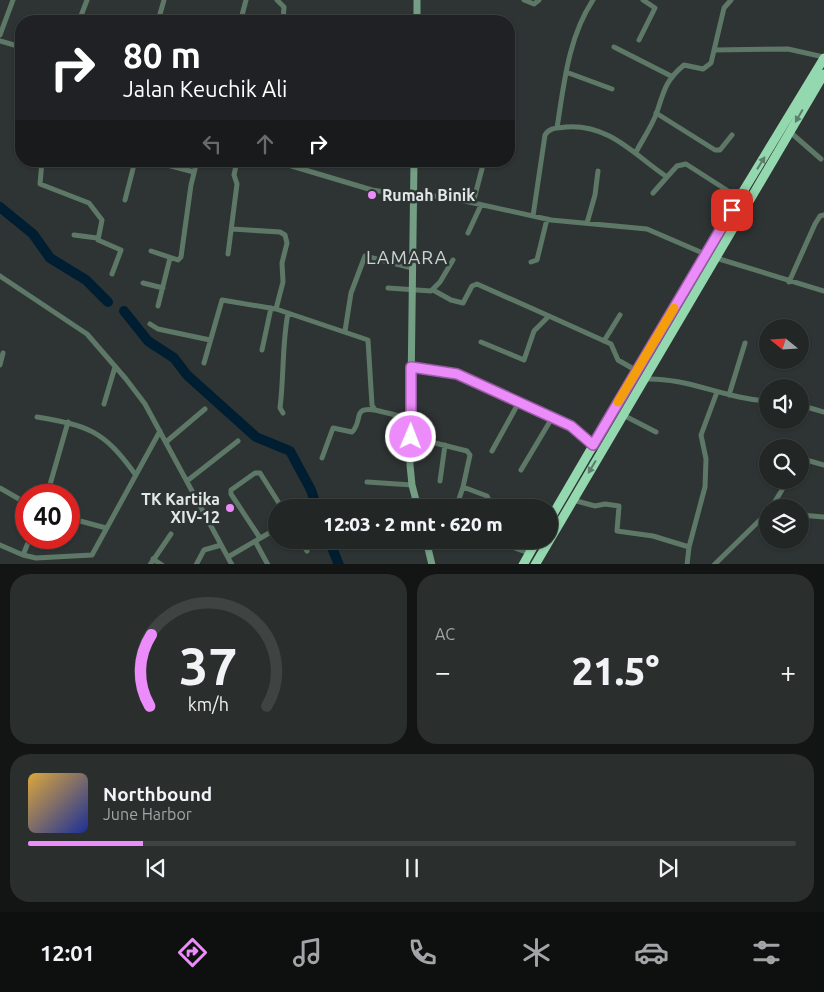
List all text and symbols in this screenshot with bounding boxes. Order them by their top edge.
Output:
icon: right [40,35,105,100]
text: 80 m [123,35,201,75]
text: Jalan Keuchik Ali [123,76,287,101]
one-way arrow [795,110,804,123]
icon: left [198,130,226,158]
icon: ahead [251,130,279,158]
icon: right [304,130,332,158]
one-way arrow [757,156,766,169]
place label: Rumah Binik [382,186,475,204]
marker: Rumah Binik [366,189,378,201]
pin [711,189,753,231]
icon: arrive [718,196,746,224]
district label: LAMARA [366,246,448,268]
north arrow [759,319,809,369]
map controls [759,319,809,549]
button: sound [759,379,809,429]
position arrow [384,410,436,462]
button: search [759,439,809,489]
one-way arrow [588,461,597,474]
speed limit sign: 40 [15,484,80,549]
place label: TK Kartika XIV-12 [141,490,220,526]
button: layers [759,499,809,549]
marker: TK Kartika XIV-12 [224,502,236,514]
text: 12:03 · 2 mnt · 620 m [323,513,503,535]
text: AC [435,625,455,643]
text: 37 [179,637,238,695]
text: 21.5° [572,650,659,692]
text: − [435,656,451,687]
text: + [780,656,796,687]
text: km/h [188,694,229,714]
text: Northbound [103,783,212,805]
text: June Harbor [103,805,192,823]
icon: previous [142,854,170,882]
icon: pause [398,854,426,882]
icon: next [654,854,682,882]
icon: directions [175,935,210,970]
icon: music [290,935,325,970]
icon: phone [405,935,440,970]
icon: climate [519,935,554,970]
icon: car [634,935,669,970]
icon: filters [749,935,784,970]
text: 12:01 [40,940,95,965]

